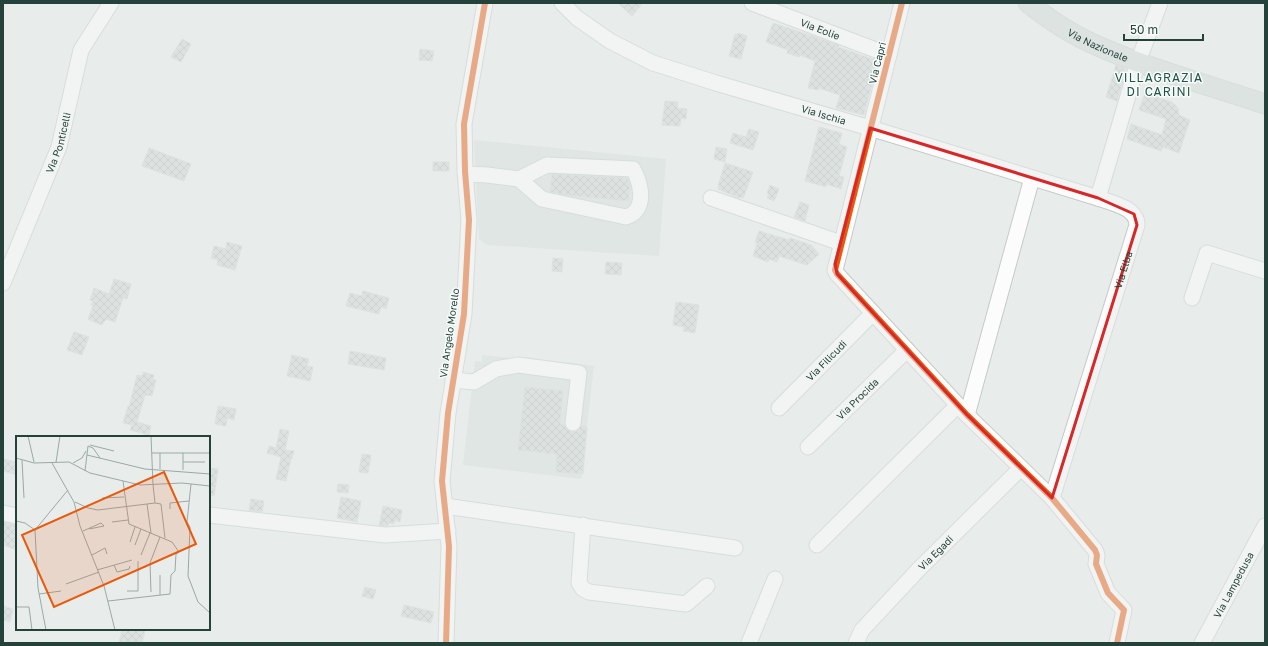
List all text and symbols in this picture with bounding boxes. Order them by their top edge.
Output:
street label: Via Eolie [799,16,842,42]
scale bar [1124,16,1203,42]
text: 50 m [1130,22,1158,37]
street label: Via Nazionale [1066,26,1130,64]
street label: Via Capri [866,41,888,85]
district label: VILLAGRAZIA DI CARINI [1115,70,1203,99]
street label: Via Ischia [800,102,847,127]
street label: Via Ponticelli [43,111,73,175]
street label: Via Elba [1112,250,1135,290]
street label: Via Angelo Morello [437,287,461,379]
street label: Via Filicudi [803,338,849,383]
street label: Via Procida [834,376,881,422]
inset map [16,436,210,630]
street label: Via Egadi [916,533,955,572]
street label: Via Lampedusa [1211,550,1256,620]

